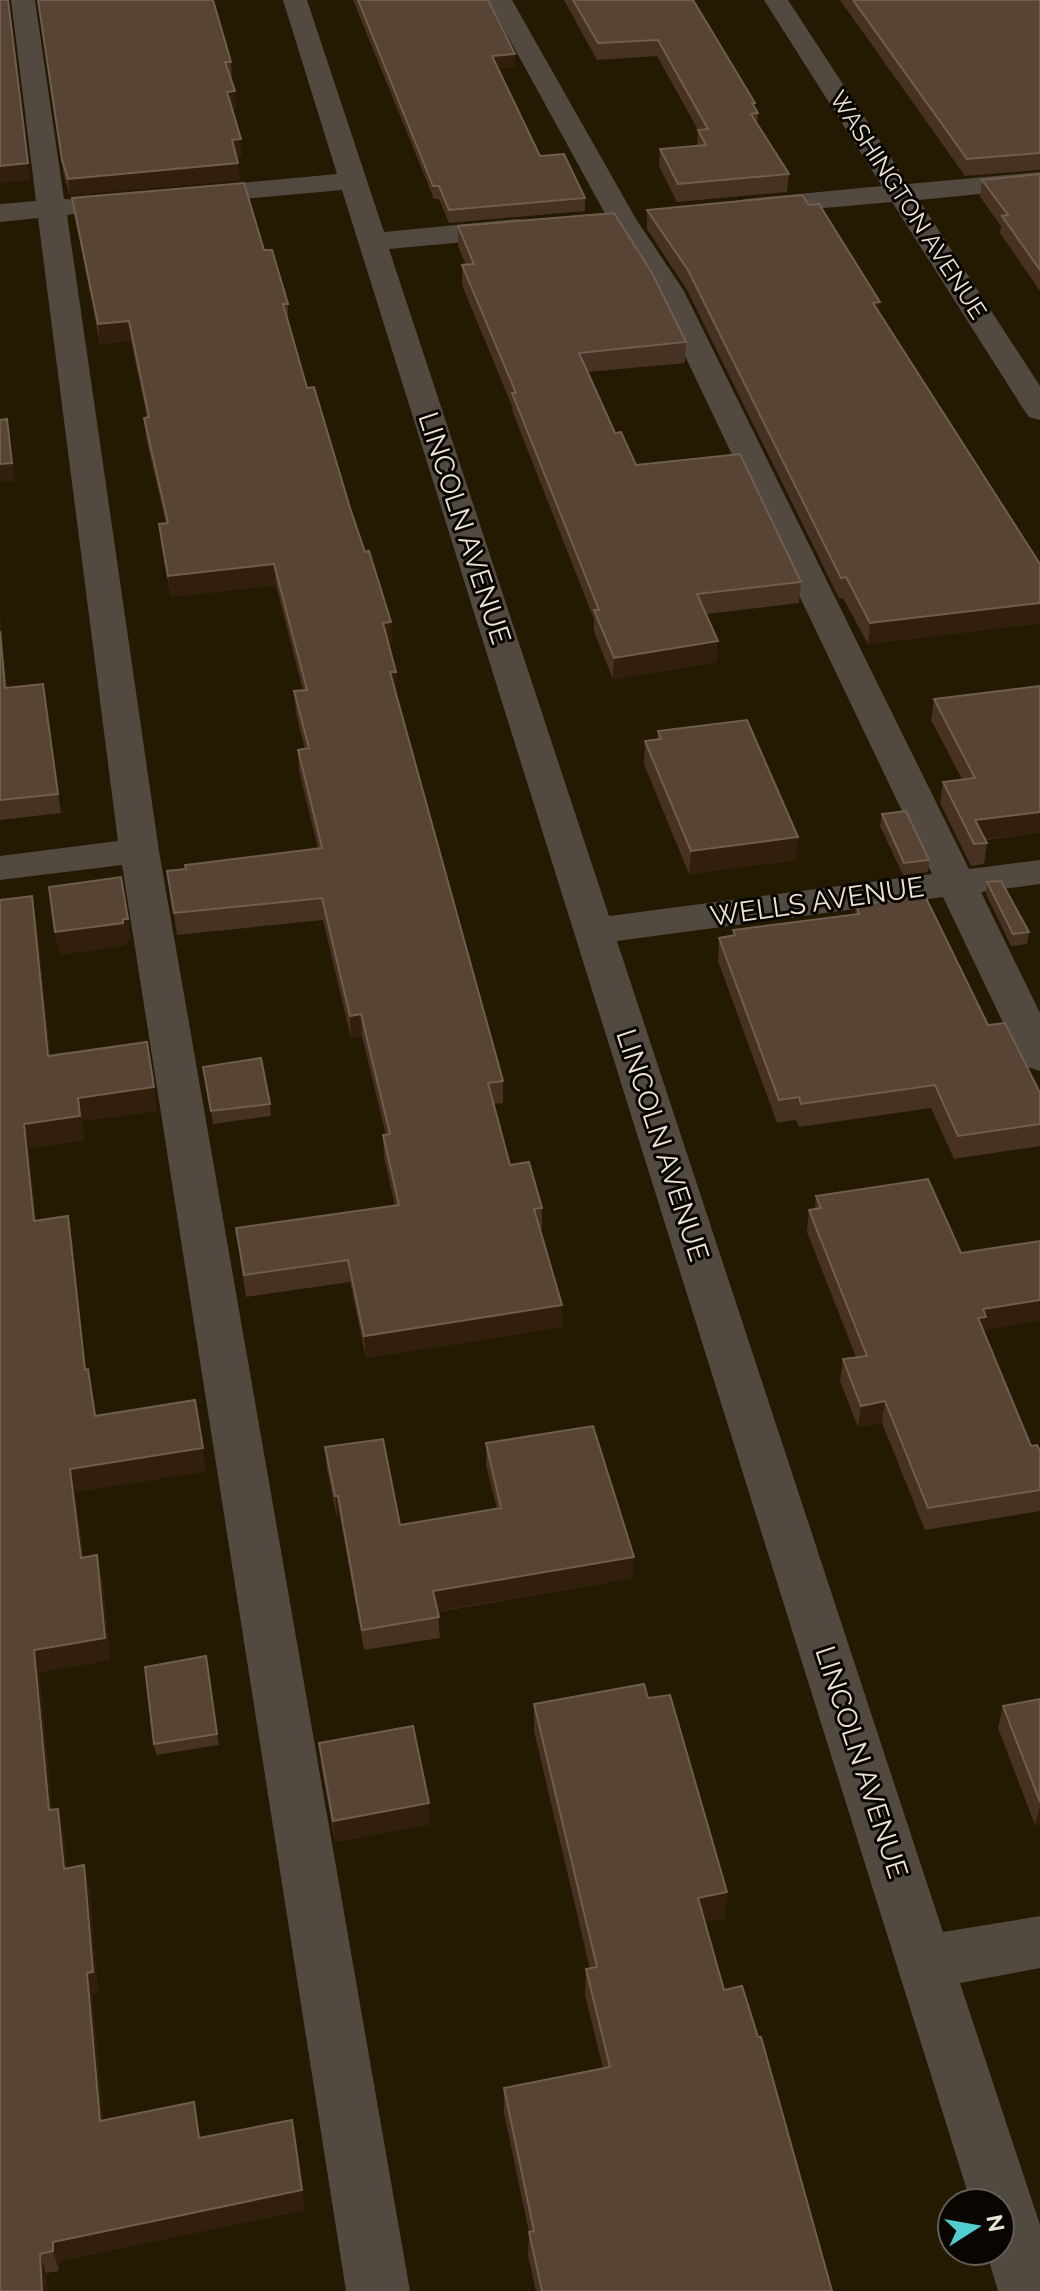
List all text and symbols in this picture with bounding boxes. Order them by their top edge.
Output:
street label: WASHINGTON AVENUE [824,85,993,324]
street label: LINCOLN AVENUE [411,408,518,648]
street label: WELLS AVENUE [708,870,926,933]
street label: LINCOLN AVENUE [609,1025,716,1265]
street label: LINCOLN AVENUE [808,1642,915,1882]
north arrow [936,2187,1016,2267]
text: N [981,2212,1010,2234]

